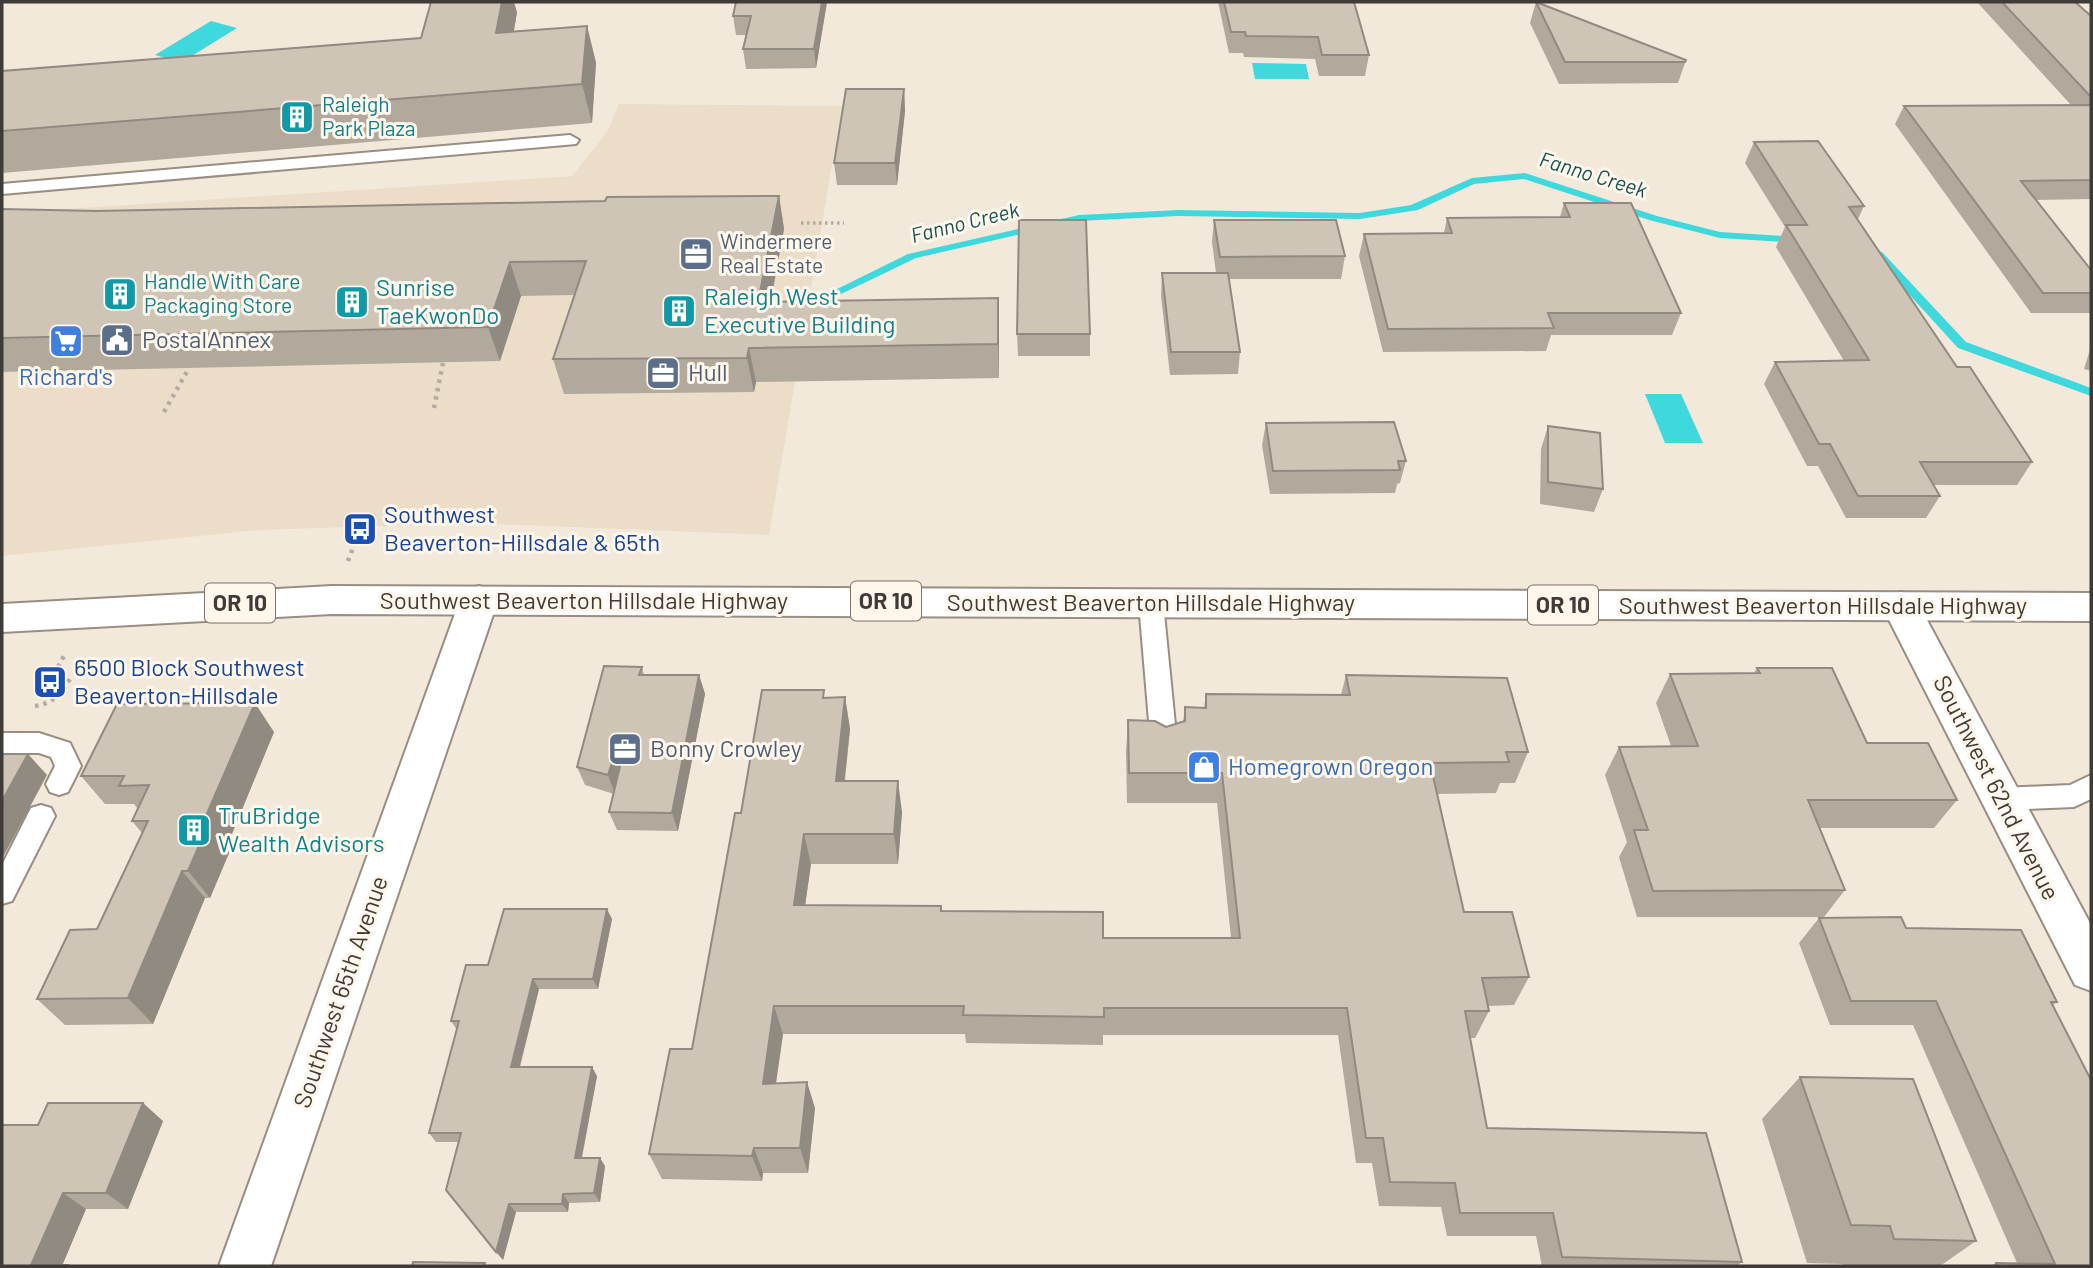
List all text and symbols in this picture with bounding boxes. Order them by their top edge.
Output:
place label: Raleigh Park Plaza [322,91,416,140]
building icon: Raleigh Park Plaza [278,98,316,136]
water label: Fanno Creek [1537,145,1651,202]
water label: Fanno Creek [908,196,1022,247]
place label: Windermere Real Estate [720,228,832,277]
office icon: Windermere Real Estate [677,235,715,273]
place label: Handle With Care Packaging Store [144,268,300,317]
place label: Sunrise TaeKwonDo [376,272,499,329]
building icon: Handle With Care Packaging Store [101,275,139,313]
place label: Raleigh West Executive Building [704,281,895,338]
building icon: Sunrise TaeKwonDo [333,283,371,321]
building icon: Raleigh West Executive Building [660,292,698,330]
public building icon: PostalAnnex [98,321,136,359]
supermarket icon: Richard's [47,322,85,360]
place label: PostalAnnex [142,324,271,353]
office icon: Hull [644,354,682,392]
place label: Hull [688,357,728,386]
place label: Richard's [19,361,113,390]
place label: Southwest Beaverton-Hillsdale & 65th [384,499,660,556]
bus stop icon: Southwest Beaverton-Hillsdale & 65th [341,510,379,548]
road number: OR 10 [851,582,921,621]
road number: OR 10 [205,583,275,622]
street label: Southwest Beaverton Hillsdale Highway [380,585,788,614]
road number: OR 10 [1528,586,1598,624]
street label: Southwest Beaverton Hillsdale Highway [947,587,1355,616]
street label: Southwest Beaverton Hillsdale Highway [1619,590,2027,619]
place label: 6500 Block Southwest Beaverton-Hillsdale [74,652,305,709]
bus stop icon: 6500 Block Southwest Beaverton-Hillsdale [31,663,69,701]
street label: Southwest 62nd Avenue [1928,670,2067,904]
office icon: Bonny Crowley [606,730,644,768]
place label: Bonny Crowley [650,733,802,762]
shop icon: Homegrown Oregon [1185,748,1223,786]
place label: Homegrown Oregon [1228,751,1434,780]
place label: TruBridge Wealth Advisors [218,800,385,857]
building icon: TruBridge Wealth Advisors [175,811,213,849]
street label: Southwest 65th Avenue [286,872,393,1111]

